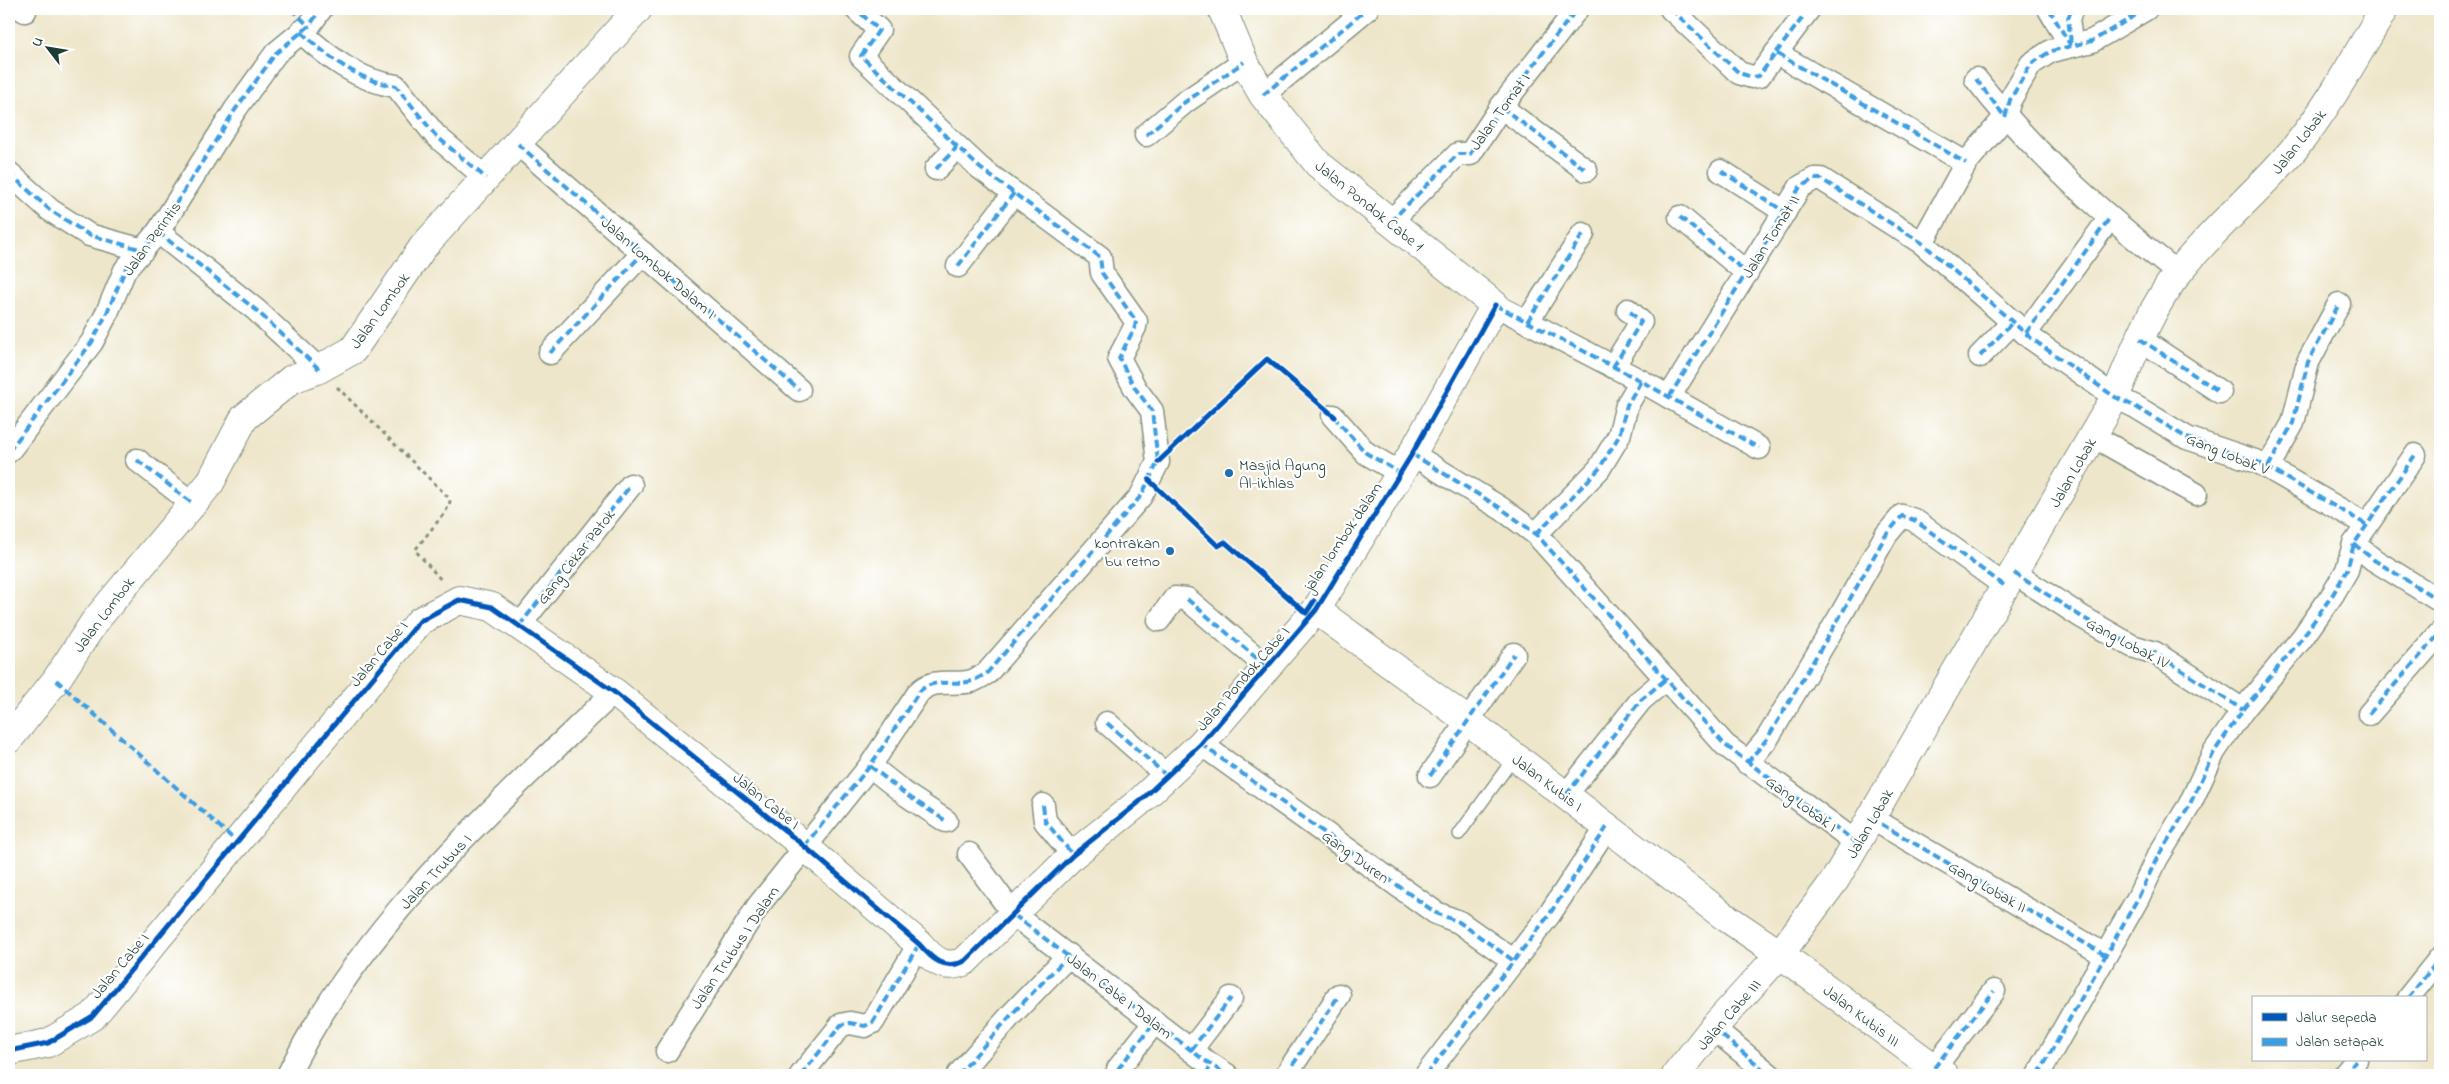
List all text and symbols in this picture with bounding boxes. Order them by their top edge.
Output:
north arrow [22,22,72,72]
text: U [27,33,49,51]
street label: Jalan Tomat I [1464,68,1537,156]
street label: Jalan Lobak [2266,104,2334,180]
street label: Jalan Pondok Cabe 1 [1309,155,1428,258]
street label: Jalan Tomat II [1736,191,1807,283]
street label: Jalan Perintis [117,197,188,282]
street label: Jalan Lombok Dalam I [595,212,720,325]
street label: Jalan Lombok [345,267,417,354]
street label: Gang Lobak V [2182,427,2273,482]
street label: Jalan Lobak [2044,433,2104,513]
place label: Masjid Agung Al-ikhlas [1239,454,1326,496]
marker: Masjid Agung Al-ikhlas [1223,467,1235,479]
street label: jalan lombok dalam [1297,478,1389,598]
street label: Gang Cekar Patok [532,504,622,610]
place label: kontrakan bu retno [1094,532,1160,574]
marker: kontrakan bu retno [1164,545,1176,557]
street label: Jalan Lombok [68,571,142,658]
street label: Gang Lobak IV [2081,612,2173,676]
street label: Jalan Cabe I [344,616,415,693]
street label: Jalan Pondok Cabe I [1191,621,1296,737]
street label: Jalan Kubis I [1506,749,1587,818]
street label: Jalan Cabe I [727,767,805,836]
street label: Gang Lobak I [1760,770,1842,839]
street label: Jalan Lobak [1841,784,1901,864]
street label: Gang Duren [1316,825,1394,890]
street label: Jalan Trubus I [395,829,478,916]
street label: Gang Lobak II [1943,856,2031,920]
street label: Jalan Trubus I Dalam [685,882,786,1015]
street label: Jalan Cabe I [85,928,156,1005]
street label: Jalan Cabe I Dalam [1061,948,1177,1046]
street label: Jalan Cabe III [1692,974,1767,1056]
street label: Jalan Kubis III [1817,980,1904,1054]
legend [2252,996,2426,1062]
text: Jalur sepeda [2296,1007,2377,1029]
text: Jalan setapak [2296,1031,2384,1053]

